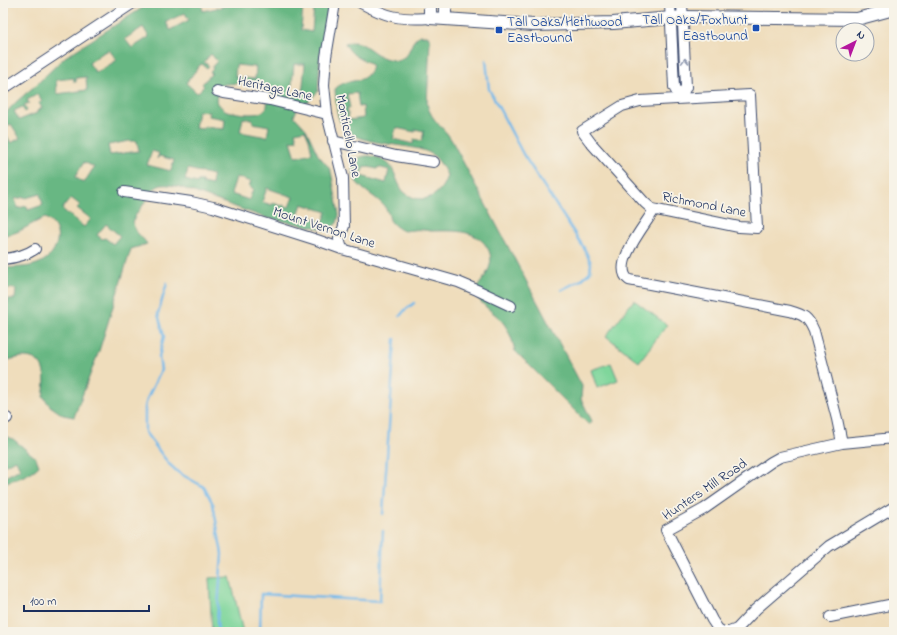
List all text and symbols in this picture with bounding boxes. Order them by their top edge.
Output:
place label: Tall Oaks/Foxhunt Eastbound [642,10,748,47]
place label: Tall Oaks/Hethwood Eastbound [507,12,623,49]
north arrow [835,22,875,62]
marker: Tall Oaks/Foxhunt Eastbound [751,23,761,33]
marker: Tall Oaks/Hethwood Eastbound [494,25,504,35]
text: N [853,27,869,44]
one-way arrow [680,58,689,64]
street label: Heritage Lane [236,71,315,108]
street label: Monticello Lane [330,93,366,180]
street label: Richmond Lane [660,187,749,224]
street label: Mount Vernon Lane [270,202,379,255]
street label: Hunters Mill Road [658,454,752,526]
scale bar [24,587,149,613]
text: 100 m [30,593,57,611]

